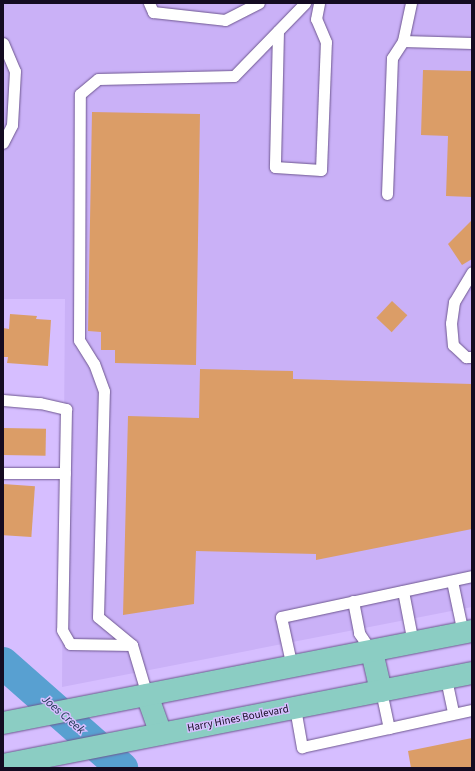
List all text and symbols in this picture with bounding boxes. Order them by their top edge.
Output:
water label: Joes Creek [38,692,88,738]
street label: Harry Hines Boulevard [186,703,290,735]

